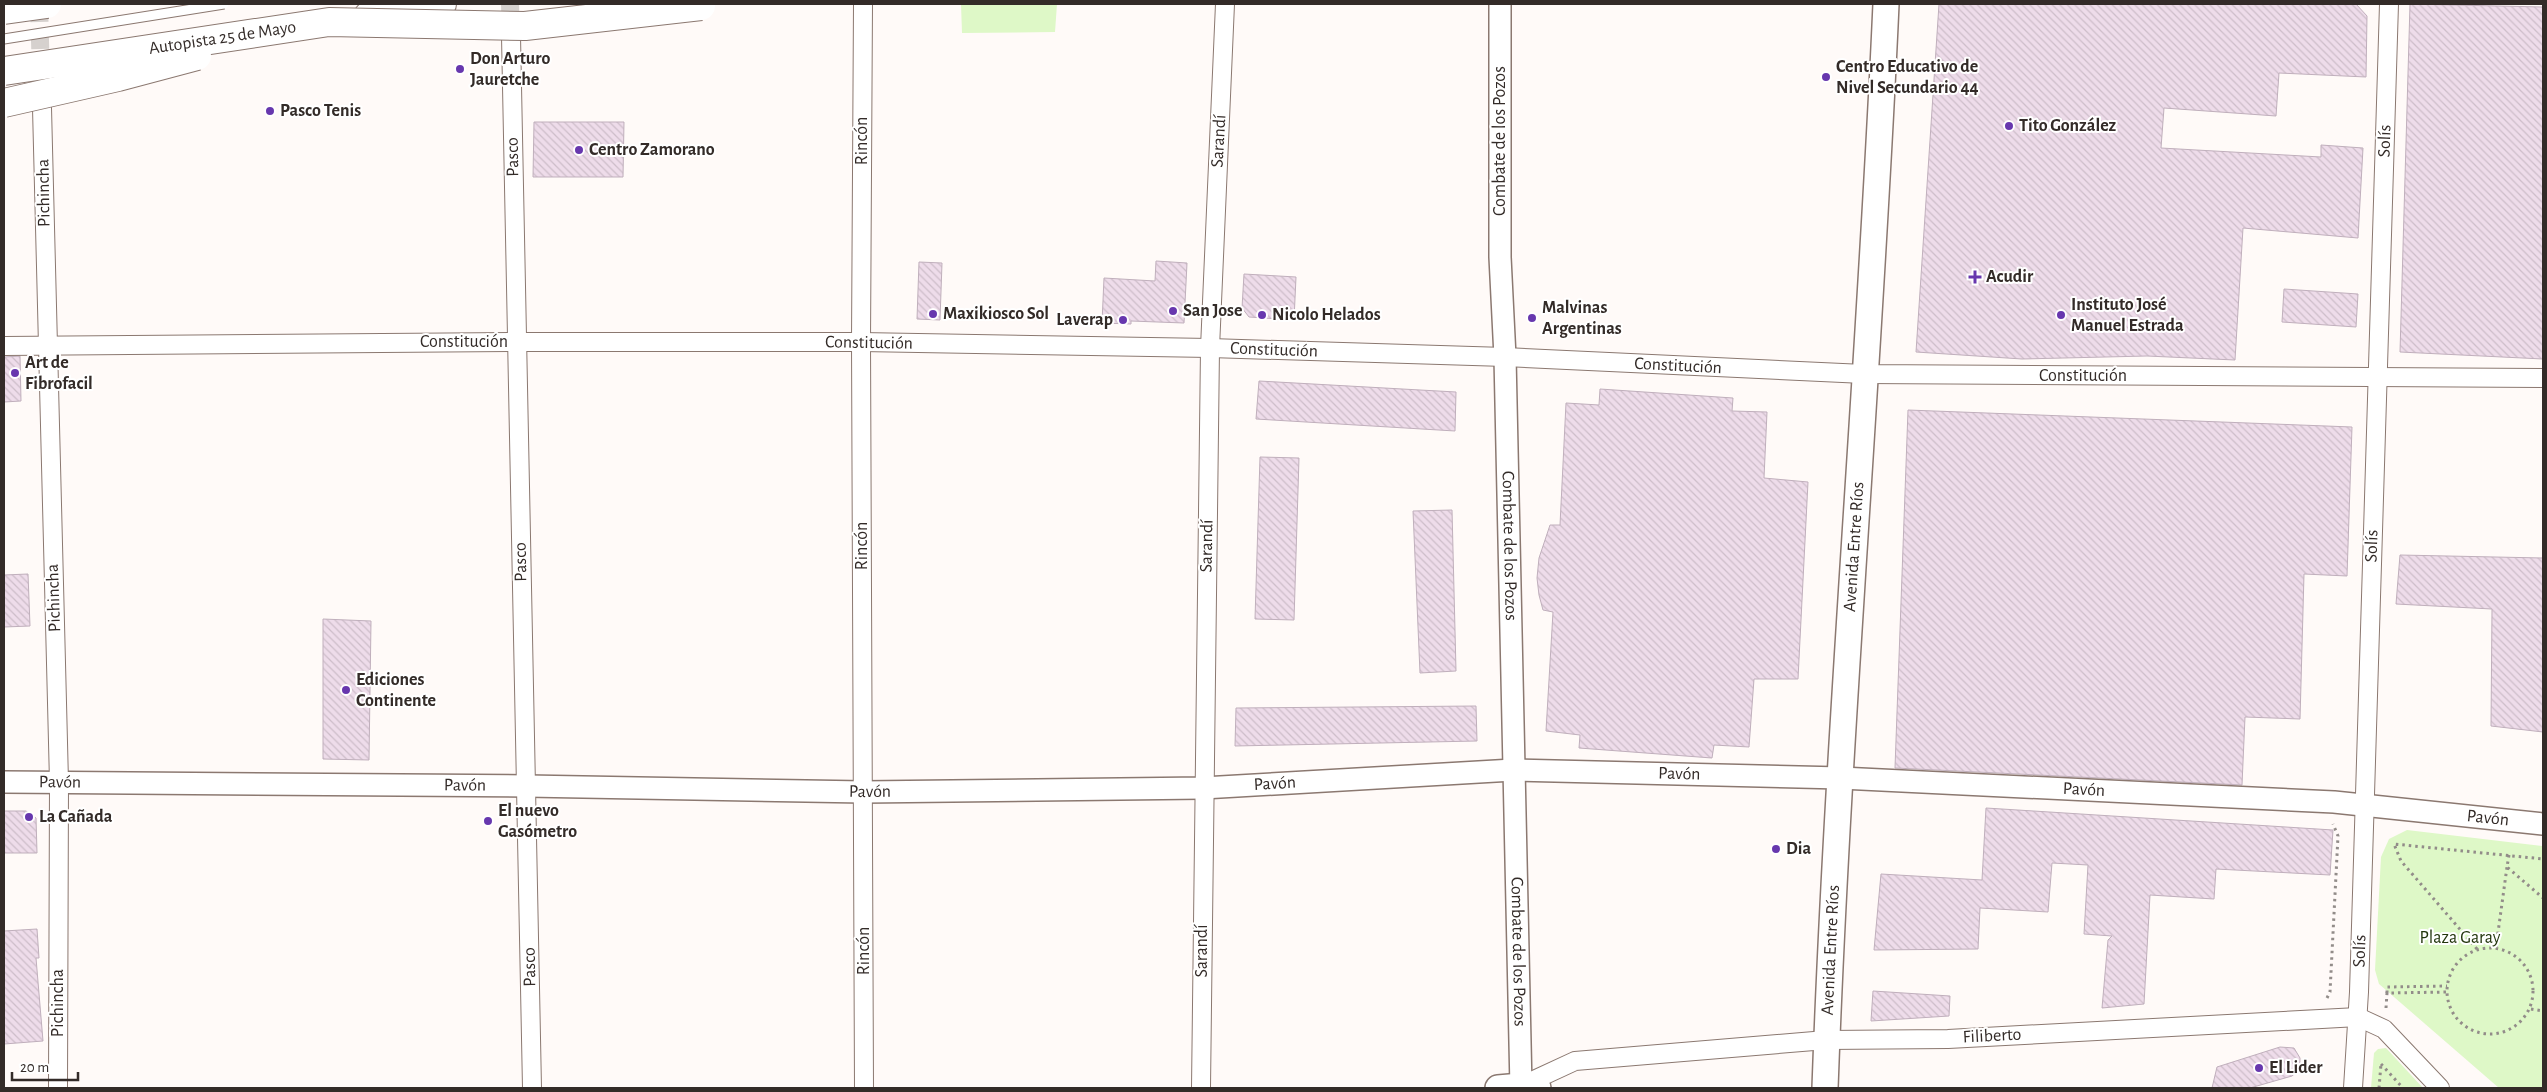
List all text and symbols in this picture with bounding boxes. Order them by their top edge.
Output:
street label: Autopista 25 de Mayo [148,18,297,58]
place label: Don Arturo Jauretche [470,50,550,89]
place label: Centro Educativo de Nivel Secundario 44 [1836,58,1979,97]
marker: Don Arturo Jauretche [454,63,466,75]
street label: Combate de los Pozos [1491,66,1509,216]
marker: Centro Educativo de Nivel Secundario 44 [1820,71,1832,83]
place label: Pasco Tenis [280,102,361,120]
marker: Pasco Tenis [264,105,276,117]
street label: Sarandí [1209,113,1229,168]
street label: Rincón [853,117,871,165]
place label: Tito González [2019,117,2117,135]
marker: Tito González [2003,120,2015,132]
street label: Solís [2375,124,2395,158]
street label: Pasco [504,137,522,177]
place label: Centro Zamorano [589,141,715,159]
marker: Centro Zamorano [573,144,585,156]
street label: Pichincha [34,159,54,227]
place label: Acudir [1986,268,2034,286]
marker: Acudir [1968,270,1982,284]
place label: Instituto José Manuel Estrada [2071,296,2184,335]
place label: Malvinas Argentinas [1542,299,1622,338]
place label: San Jose [1183,302,1242,320]
place label: Maxikiosco Sol [943,305,1049,323]
marker: San Jose [1167,305,1179,317]
place label: Nicolo Helados [1272,306,1381,324]
marker: Maxikiosco Sol [927,308,939,320]
marker: Nicolo Helados [1256,309,1268,321]
marker: Instituto José Manuel Estrada [2055,309,2067,321]
place label: Laverap [1056,311,1113,329]
marker: Malvinas Argentinas [1526,312,1538,324]
marker: Laverap [1117,314,1129,326]
street label: Constitución [420,333,508,351]
street label: Constitución [825,333,913,353]
street label: Constitución [1230,339,1318,361]
place label: Art de Fibrofacil [25,354,93,393]
street label: Constitución [1634,355,1722,377]
marker: Art de Fibrofacil [9,367,21,379]
street label: Constitución [2039,367,2127,385]
street label: Combate de los Pozos [1498,471,1520,621]
street label: Avenida Entre Ríos [1841,481,1867,613]
street label: Sarandí [1198,519,1216,573]
street label: Rincón [853,522,871,570]
street label: Solís [2362,529,2382,563]
street label: Pasco [512,542,530,582]
street label: Pichincha [44,564,64,632]
place label: Ediciones Continente [356,671,436,710]
marker: Ediciones Continente [340,684,352,696]
street label: Pavón [1658,765,1701,784]
street label: Pavón [39,773,81,792]
street label: Pavón [1253,774,1296,794]
street label: Pavón [444,776,486,795]
street label: Pavón [2062,780,2106,800]
street label: Pavón [849,783,891,801]
place label: El nuevo Gasómetro [498,802,577,841]
street label: Pavón [2466,807,2510,829]
place label: La Cañada [39,808,113,826]
marker: La Cañada [23,811,35,823]
marker: El nuevo Gasómetro [482,815,494,827]
place label: Dia [1786,840,1811,858]
marker: Dia [1770,843,1782,855]
street label: Combate de los Pozos [1507,877,1529,1027]
street label: Avenida Entre Ríos [1819,884,1843,1016]
street label: Sarandí [1193,924,1211,978]
street label: Rincón [855,927,873,975]
park label: Plaza Garay [2420,929,2501,947]
street label: Solís [2350,934,2370,968]
street label: Pasco [521,947,539,987]
street label: Pichincha [49,969,67,1037]
street label: Filiberto [1962,1025,2022,1047]
scale bar [12,1050,79,1082]
place label: El Lider [2269,1059,2323,1077]
text: 20 m [20,1060,49,1075]
marker: El Lider [2253,1062,2265,1074]

